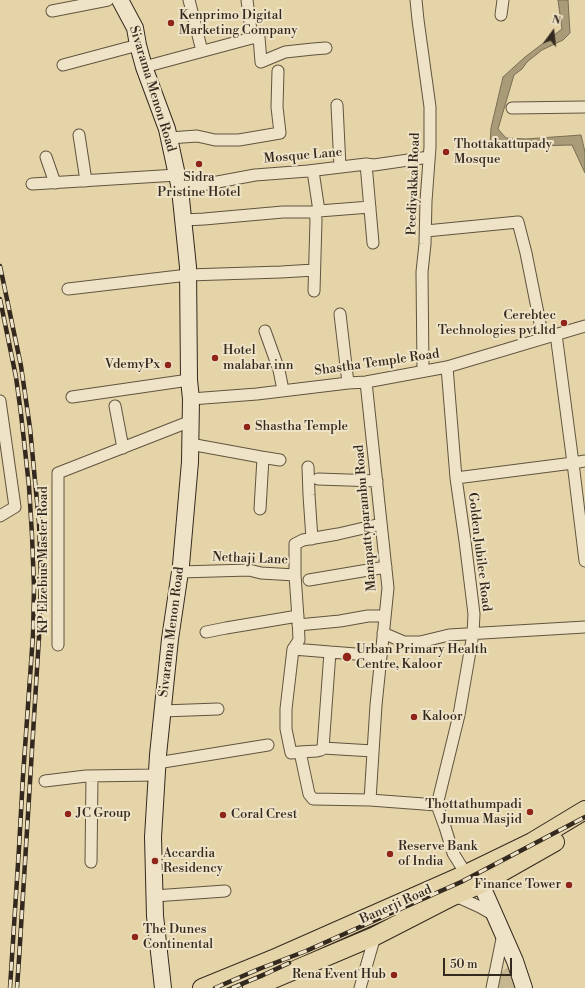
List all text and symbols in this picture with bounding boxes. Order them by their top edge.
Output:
place label: Kenprimo Digital Marketing Company [179,8,297,39]
north arrow [533,12,573,52]
text: N [550,13,562,28]
marker: Kenprimo Digital Marketing Company [166,18,176,28]
street label: Sivarama Menon Road [125,24,179,154]
street label: Peediyakkal Road [404,132,424,236]
place label: Thottakattupady Mosque [454,137,552,168]
street label: Mosque Lane [263,145,343,167]
marker: Thottakattupady Mosque [441,147,451,157]
marker: Sidra Pristine Hotel [194,159,204,169]
place label: Sidra Pristine Hotel [157,170,241,201]
place label: Cerebtec Technologies pvt.ltd [438,308,556,339]
marker: Cerebtec Technologies pvt.ltd [559,318,569,328]
place label: Hotel malabar inn [223,343,293,374]
street label: Shastha Temple Road [314,347,440,379]
marker: Hotel malabar inn [210,353,220,363]
place label: VdemyPx [105,357,160,373]
marker: VdemyPx [163,360,173,370]
place label: Shastha Temple [255,419,348,435]
marker: Shastha Temple [242,422,252,432]
street label: Manapattyparambu Road [352,444,380,592]
street label: KP Elzebius Master Road [36,486,52,634]
street label: Golden Jubilee Road [464,492,494,612]
street label: Nethaji Lane [212,550,288,568]
street label: Sivarama Menon Road [156,566,188,698]
place label: Urban Primary Health Centre, Kaloor [356,642,487,673]
marker: Urban Primary Health Centre, Kaloor [341,651,353,663]
place label: Kaloor [422,709,463,725]
marker: Kaloor [409,712,419,722]
place label: Thottathumpadi Jumua Masjid [425,797,522,828]
place label: JC Group [76,806,131,822]
place label: Coral Crest [231,807,297,823]
marker: Thottathumpadi Jumua Masjid [525,807,535,817]
marker: JC Group [63,809,73,819]
marker: Coral Crest [218,810,228,820]
place label: Reserve Bank of India [398,839,478,870]
place label: Accardia Residency [163,846,223,877]
marker: Reserve Bank of India [385,849,395,859]
marker: Accardia Residency [150,856,160,866]
place label: Finance Tower [474,877,561,893]
marker: Finance Tower [564,880,574,890]
street label: Banerji Road [358,882,434,928]
place label: The Dunes Continental [143,922,213,953]
marker: The Dunes Continental [130,932,140,942]
scale bar [445,950,514,976]
text: 50 m [450,957,478,972]
place label: Rena Event Hub [292,967,386,983]
marker: Rena Event Hub [389,970,399,980]

